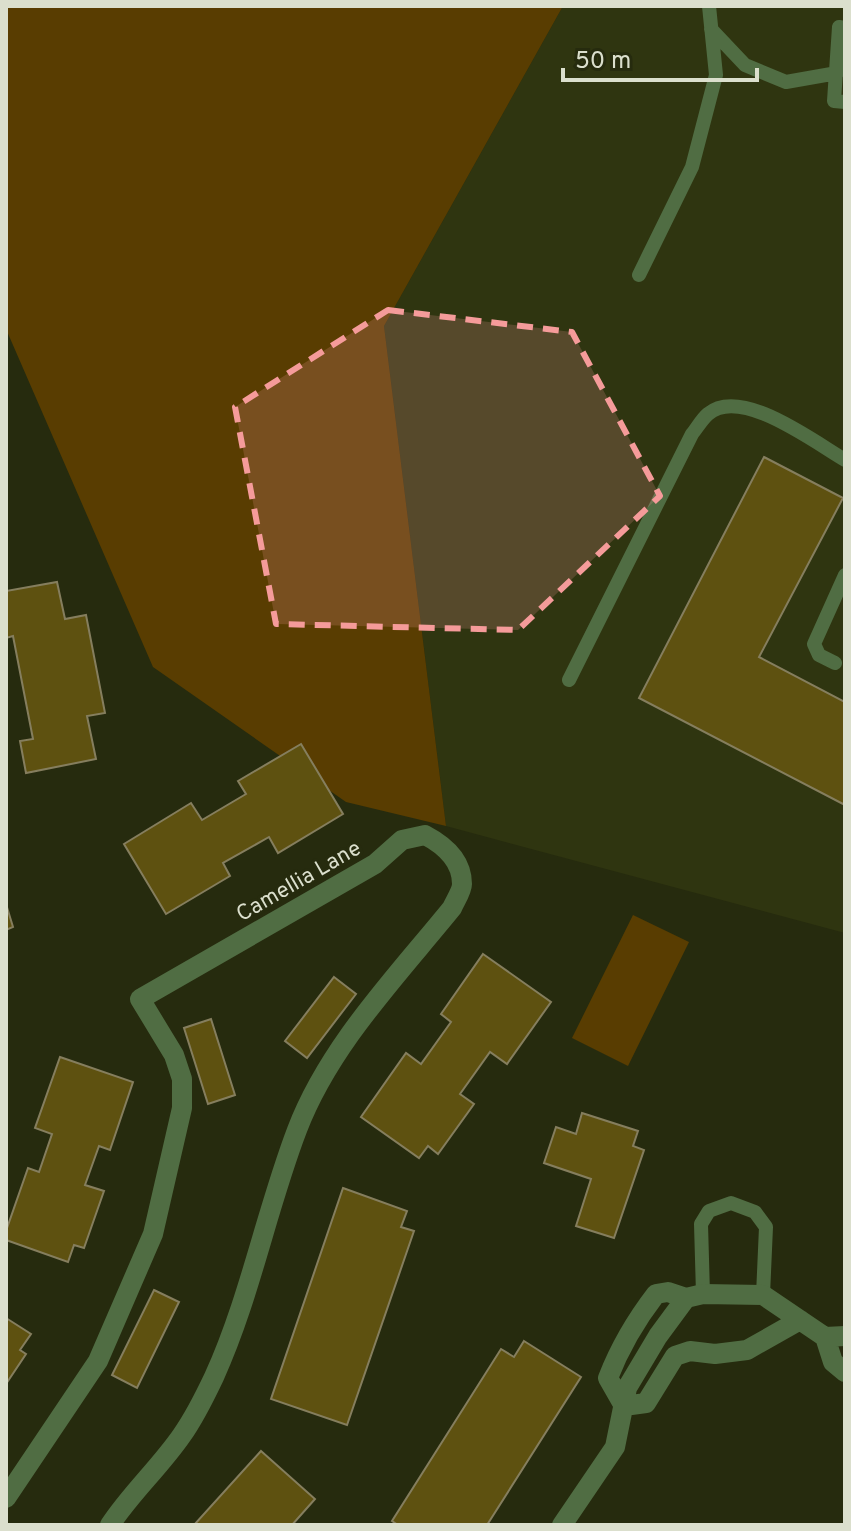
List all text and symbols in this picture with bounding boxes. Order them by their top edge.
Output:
scale bar [563,32,757,82]
text: 50 m [575,47,631,77]
street label: Camellia Lane [232,836,366,929]

